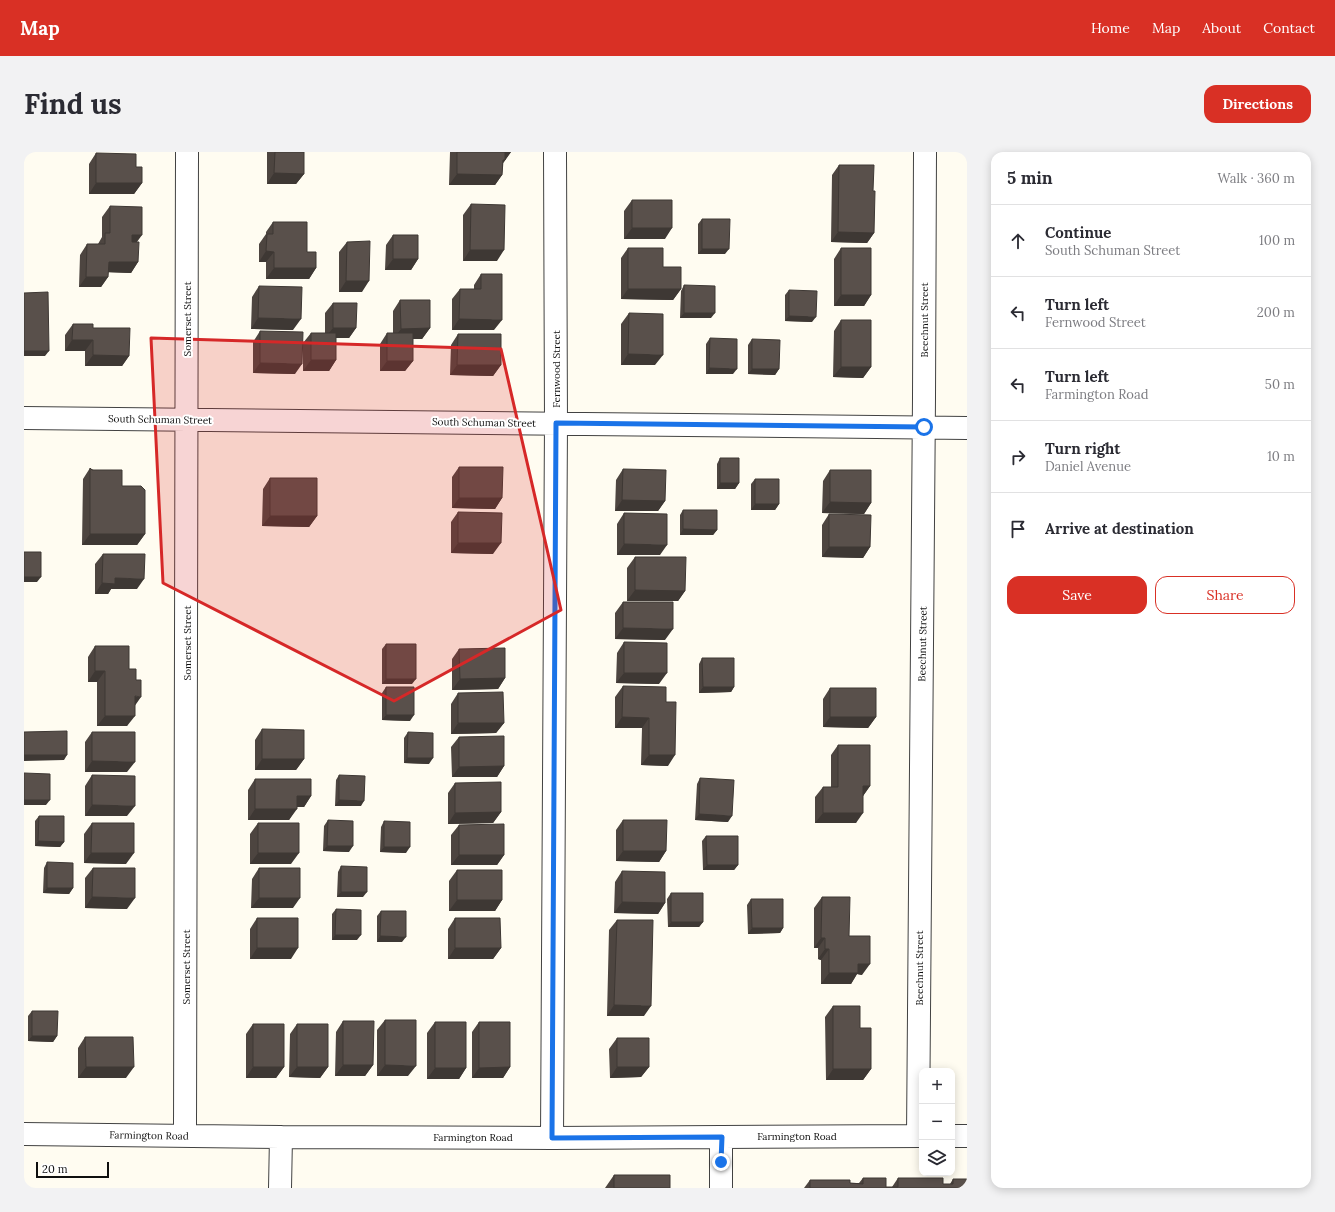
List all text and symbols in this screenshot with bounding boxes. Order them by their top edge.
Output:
text: Map [20,16,60,40]
text: Home [1091,19,1130,37]
text: Map [1152,19,1180,37]
text: About [1202,19,1241,37]
text: Contact [1263,19,1315,37]
button: Directions [1204,85,1311,123]
text: Find us [24,86,122,122]
text: 5 min [1007,167,1053,189]
text: Walk · 360 m [1217,170,1295,187]
text: Continue [1045,223,1111,242]
icon: ahead [1007,230,1029,252]
text: 100 m [1259,232,1295,249]
text: South Schuman Street [1045,242,1180,259]
street label: Somerset Street [181,281,194,357]
street label: Beechnut Street [918,282,931,358]
text: Turn left [1045,295,1109,314]
icon: left [1007,302,1029,324]
text: 200 m [1257,304,1295,321]
text: Fernwood Street [1045,314,1146,331]
street label: Fernwood Street [550,330,563,408]
text: Turn left [1045,367,1109,386]
icon: left [1007,374,1029,396]
text: 50 m [1265,376,1295,393]
text: Farmington Road [1045,386,1148,403]
street label: South Schuman Street [108,412,212,427]
street label: South Schuman Street [432,415,536,430]
route start [915,418,933,436]
text: Turn right [1045,439,1121,458]
icon: right [1007,446,1029,468]
text: 10 m [1267,448,1295,465]
text: Daniel Avenue [1045,458,1131,475]
icon: arrive [1007,518,1029,540]
text: Arrive at destination [1045,519,1194,538]
button: Save [1007,576,1147,614]
button: Share [1155,576,1295,614]
street label: Somerset Street [181,605,194,681]
street label: Beechnut Street [915,606,930,682]
street label: Somerset Street [180,929,193,1005]
street label: Beechnut Street [913,930,926,1006]
map controls [919,1068,955,1176]
button: + [919,1068,955,1104]
button: − [919,1104,955,1140]
street label: Farmington Road [109,1128,189,1143]
street label: Farmington Road [757,1130,837,1143]
street label: Farmington Road [433,1131,513,1144]
button: layers [919,1140,955,1176]
route end [712,1153,730,1171]
scale bar [36,1160,109,1179]
text: 20 m [42,1162,67,1176]

